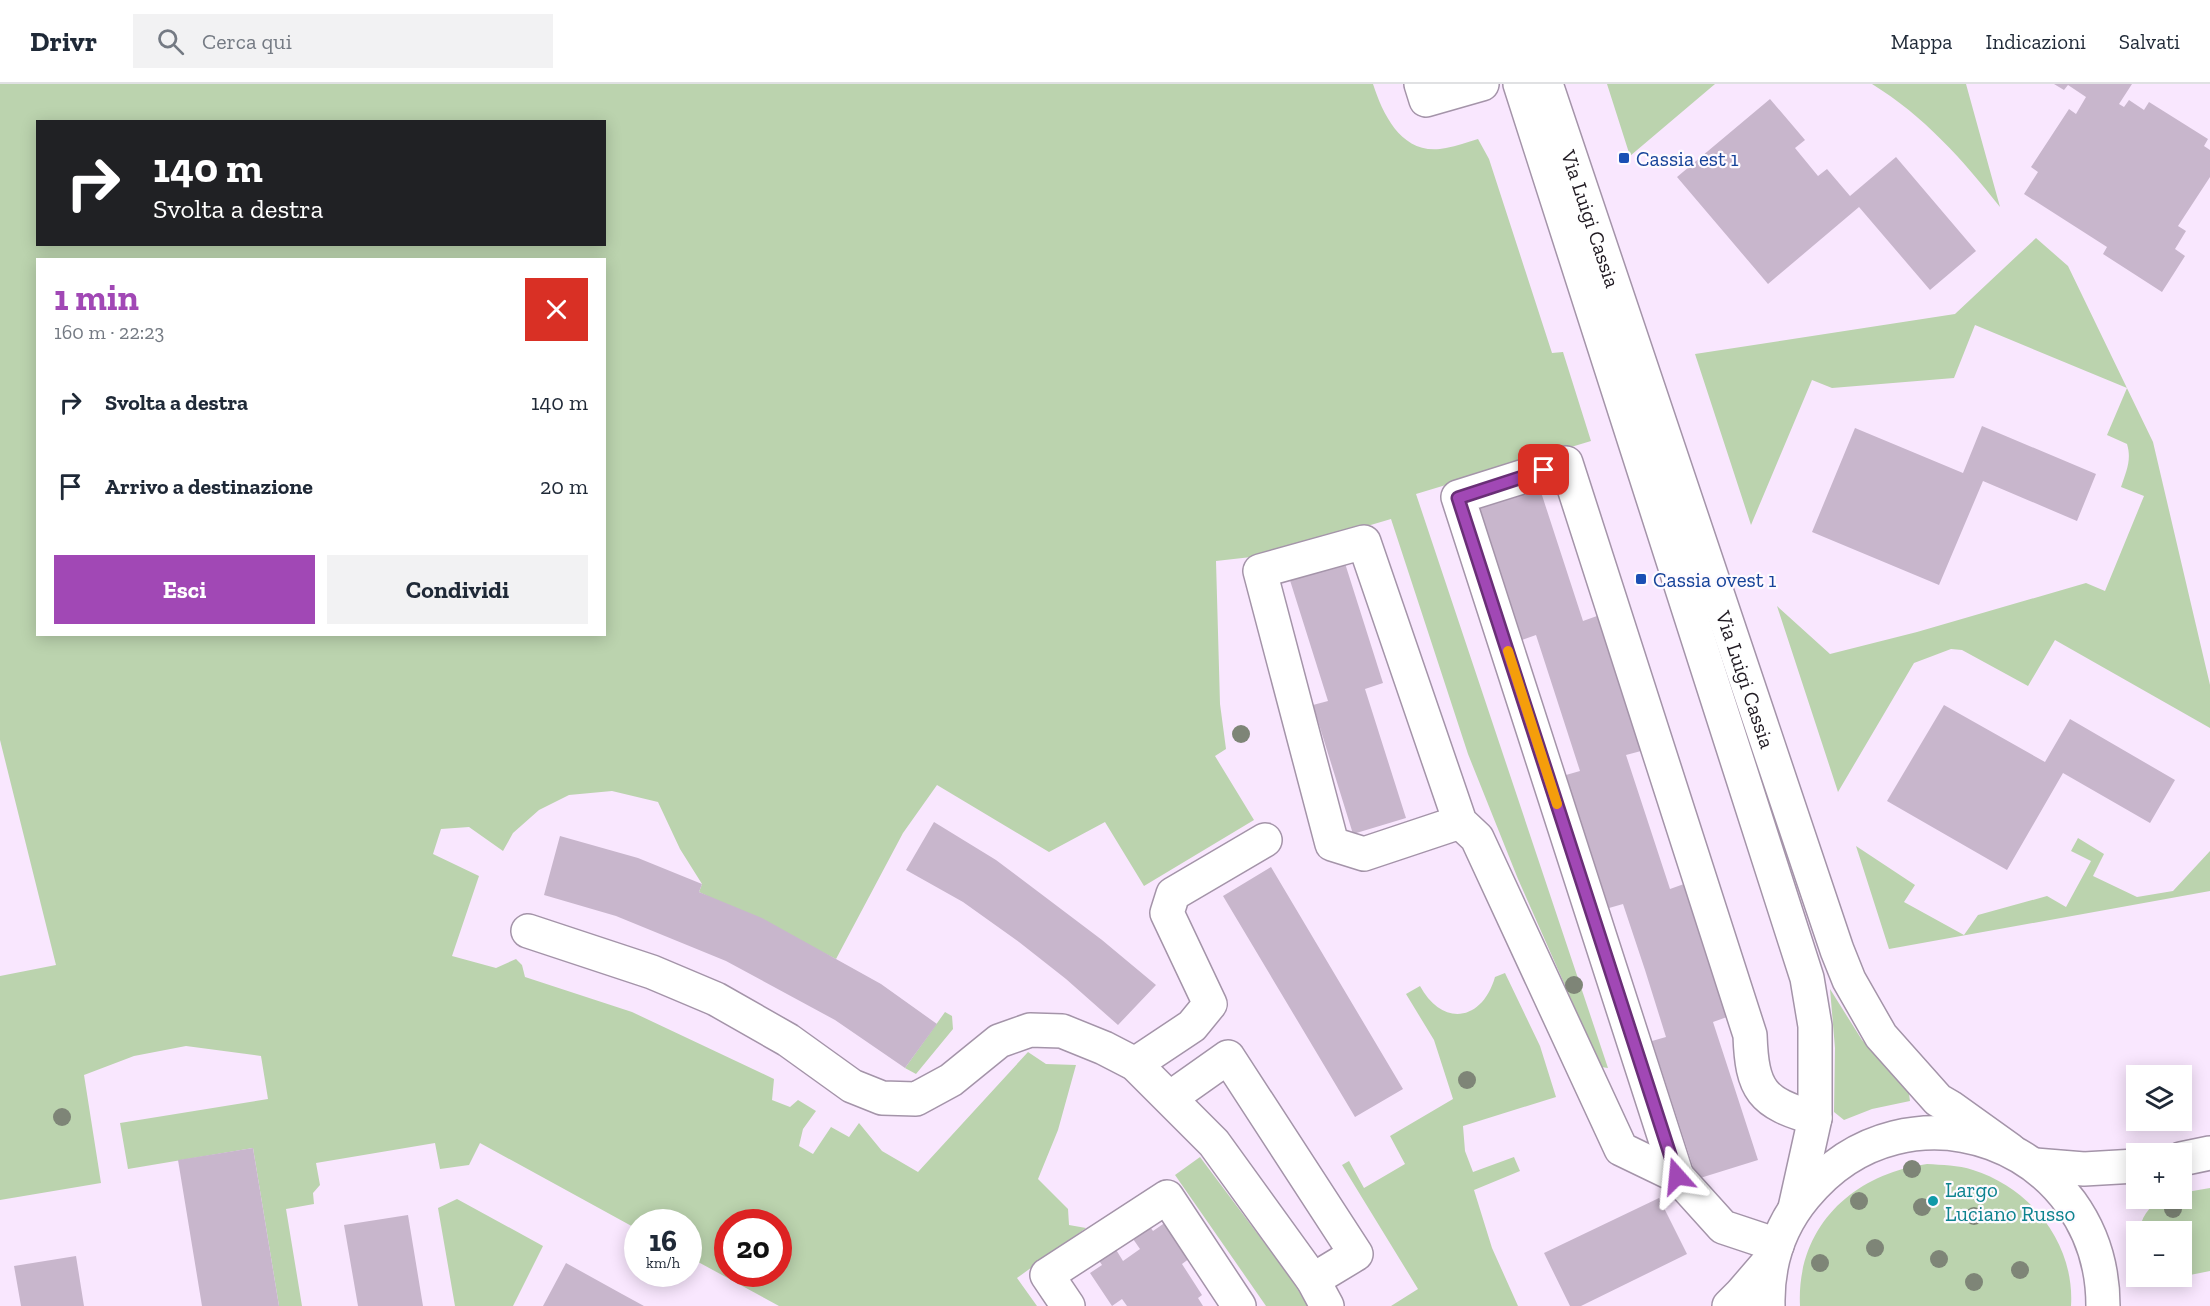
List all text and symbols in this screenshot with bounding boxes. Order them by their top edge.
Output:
search box [133,14,553,68]
text: Drivr [30,25,97,58]
icon: search [154,25,187,58]
text: Cerca qui [202,28,292,55]
text: Mappa [1891,29,1952,54]
text: Indicazioni [1985,29,2086,54]
text: Salvati [2119,29,2180,54]
text: 140 m [153,142,263,193]
icon: right [54,144,132,222]
street label: Via Luigi Cassia [1556,146,1626,291]
place label: Cassia est 1 [1636,146,1739,171]
marker: Cassia est 1 [1617,151,1631,165]
text: Svolta a destra [153,193,324,225]
text: 1 min [54,276,139,319]
button: close [525,278,588,341]
text: 160 m · 22:23 [54,320,164,344]
icon: right [54,386,87,419]
text: Svolta a destra [105,389,248,416]
text: 140 m [531,389,588,416]
pin [1518,444,1569,495]
icon: arrive [1527,453,1560,486]
icon: arrive [54,470,87,503]
text: Arrivo a destinazione [105,473,313,500]
text: 20 m [540,473,588,500]
button: Esci [54,555,315,624]
button: Condividi [327,555,588,624]
place label: Cassia ovest 1 [1653,567,1776,592]
marker: Cassia ovest 1 [1634,572,1648,586]
street label: Via Luigi Cassia [1711,606,1781,751]
map controls [2126,1065,2192,1287]
button: layers [2126,1065,2192,1131]
button: + [2126,1143,2192,1209]
position arrow [1645,1144,1709,1208]
place label: Largo Luciano Russo [1945,1177,2075,1226]
marker: Largo Luciano Russo [1926,1194,1940,1208]
speed limit sign: 20 [714,1209,792,1287]
button: − [2126,1221,2192,1287]
text: 16 [649,1223,677,1259]
text: km/h [646,1254,680,1272]

